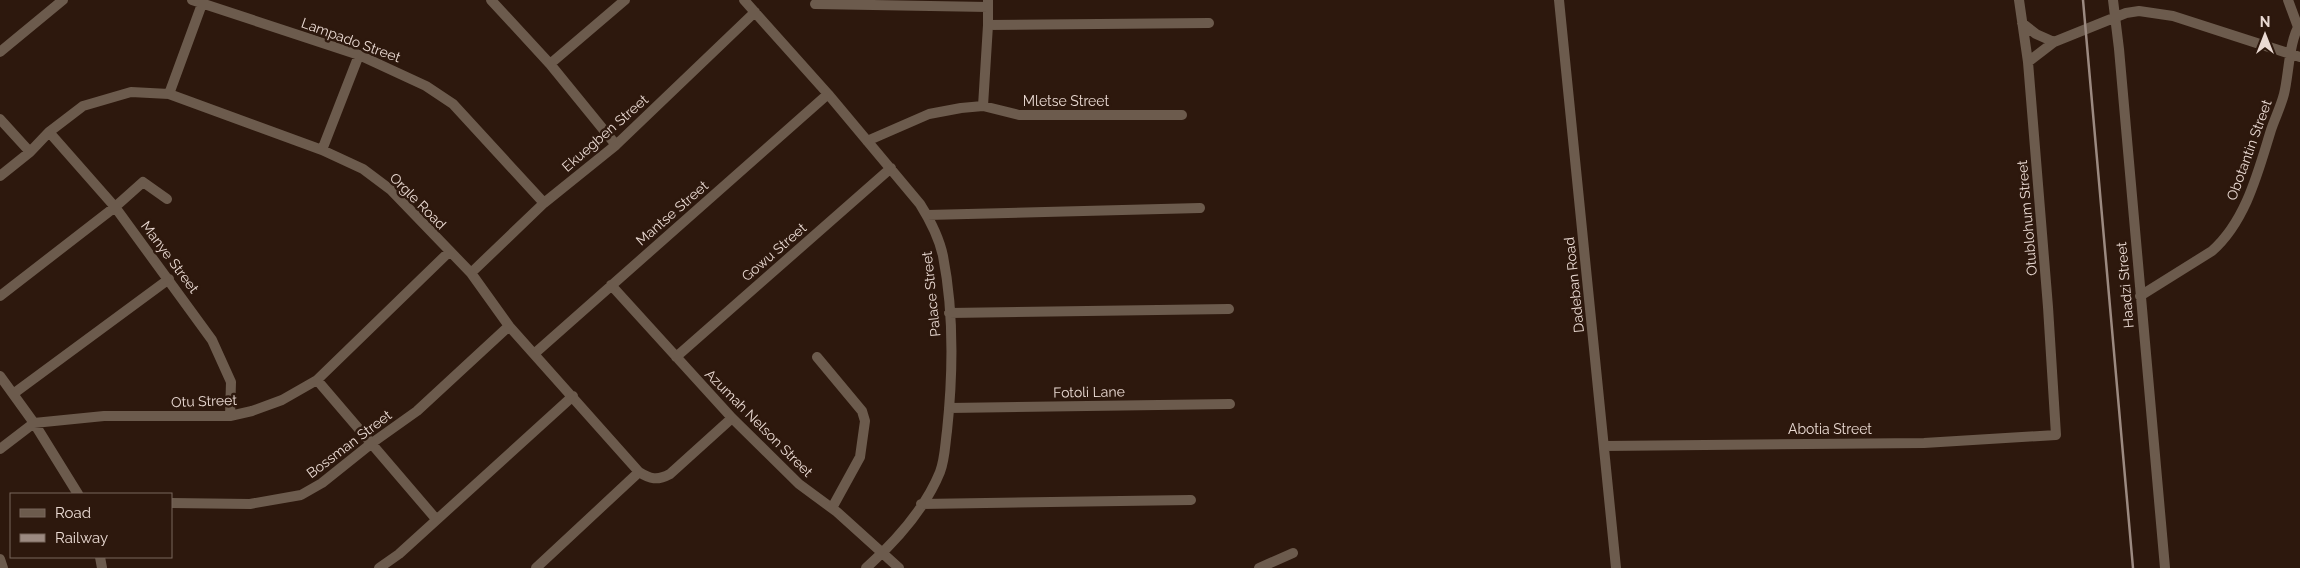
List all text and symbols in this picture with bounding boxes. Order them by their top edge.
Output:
north arrow [2240,10,2290,60]
text: N [2260,14,2270,30]
street label: Lampado Street [299,15,403,65]
street label: Ekuegben Street [559,91,651,175]
street label: Mletse Street [1023,93,1109,109]
street label: Obotantin Street [2223,97,2275,203]
street label: Otublohum Street [2014,159,2040,276]
street label: Orgle Road [387,170,449,232]
street label: Mantse Street [633,177,711,249]
street label: Manye Street [138,218,202,296]
street label: Gowu Street [738,219,810,284]
street label: Dadeban Road [1561,236,1587,334]
street label: Haadzi Street [2113,241,2137,329]
street label: Palace Street [919,250,943,338]
street label: Azumah Nelson Street [702,366,816,480]
street label: Fotoli Lane [1053,383,1125,401]
street label: Otu Street [171,392,238,410]
street label: Bossman Street [303,407,395,481]
street label: Abotia Street [1788,421,1872,437]
legend [10,493,172,558]
text: Road [55,504,91,522]
text: Railway [55,529,108,547]

